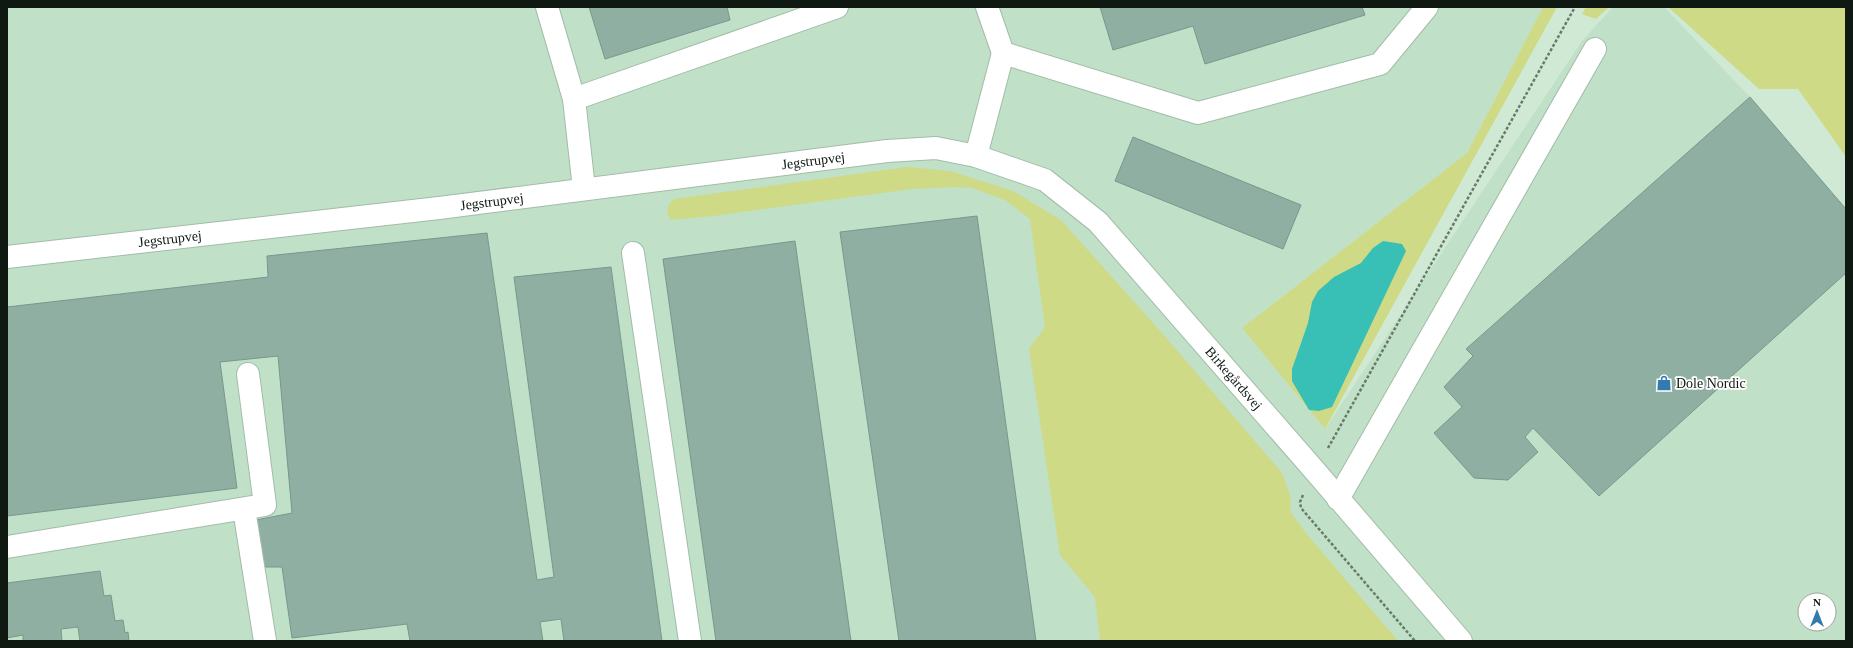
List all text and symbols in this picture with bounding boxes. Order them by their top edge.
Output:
street label: Jegstrupvej [781,149,846,172]
street label: Jegstrupvej [459,190,524,213]
street label: Jegstrupvej [137,228,203,250]
street label: Birkegårdsvej [1202,344,1265,413]
shop icon: Dole Nordic [1655,374,1673,392]
place label: Dole Nordic [1676,376,1746,391]
north arrow [1797,592,1837,632]
text: N [1813,596,1821,608]

